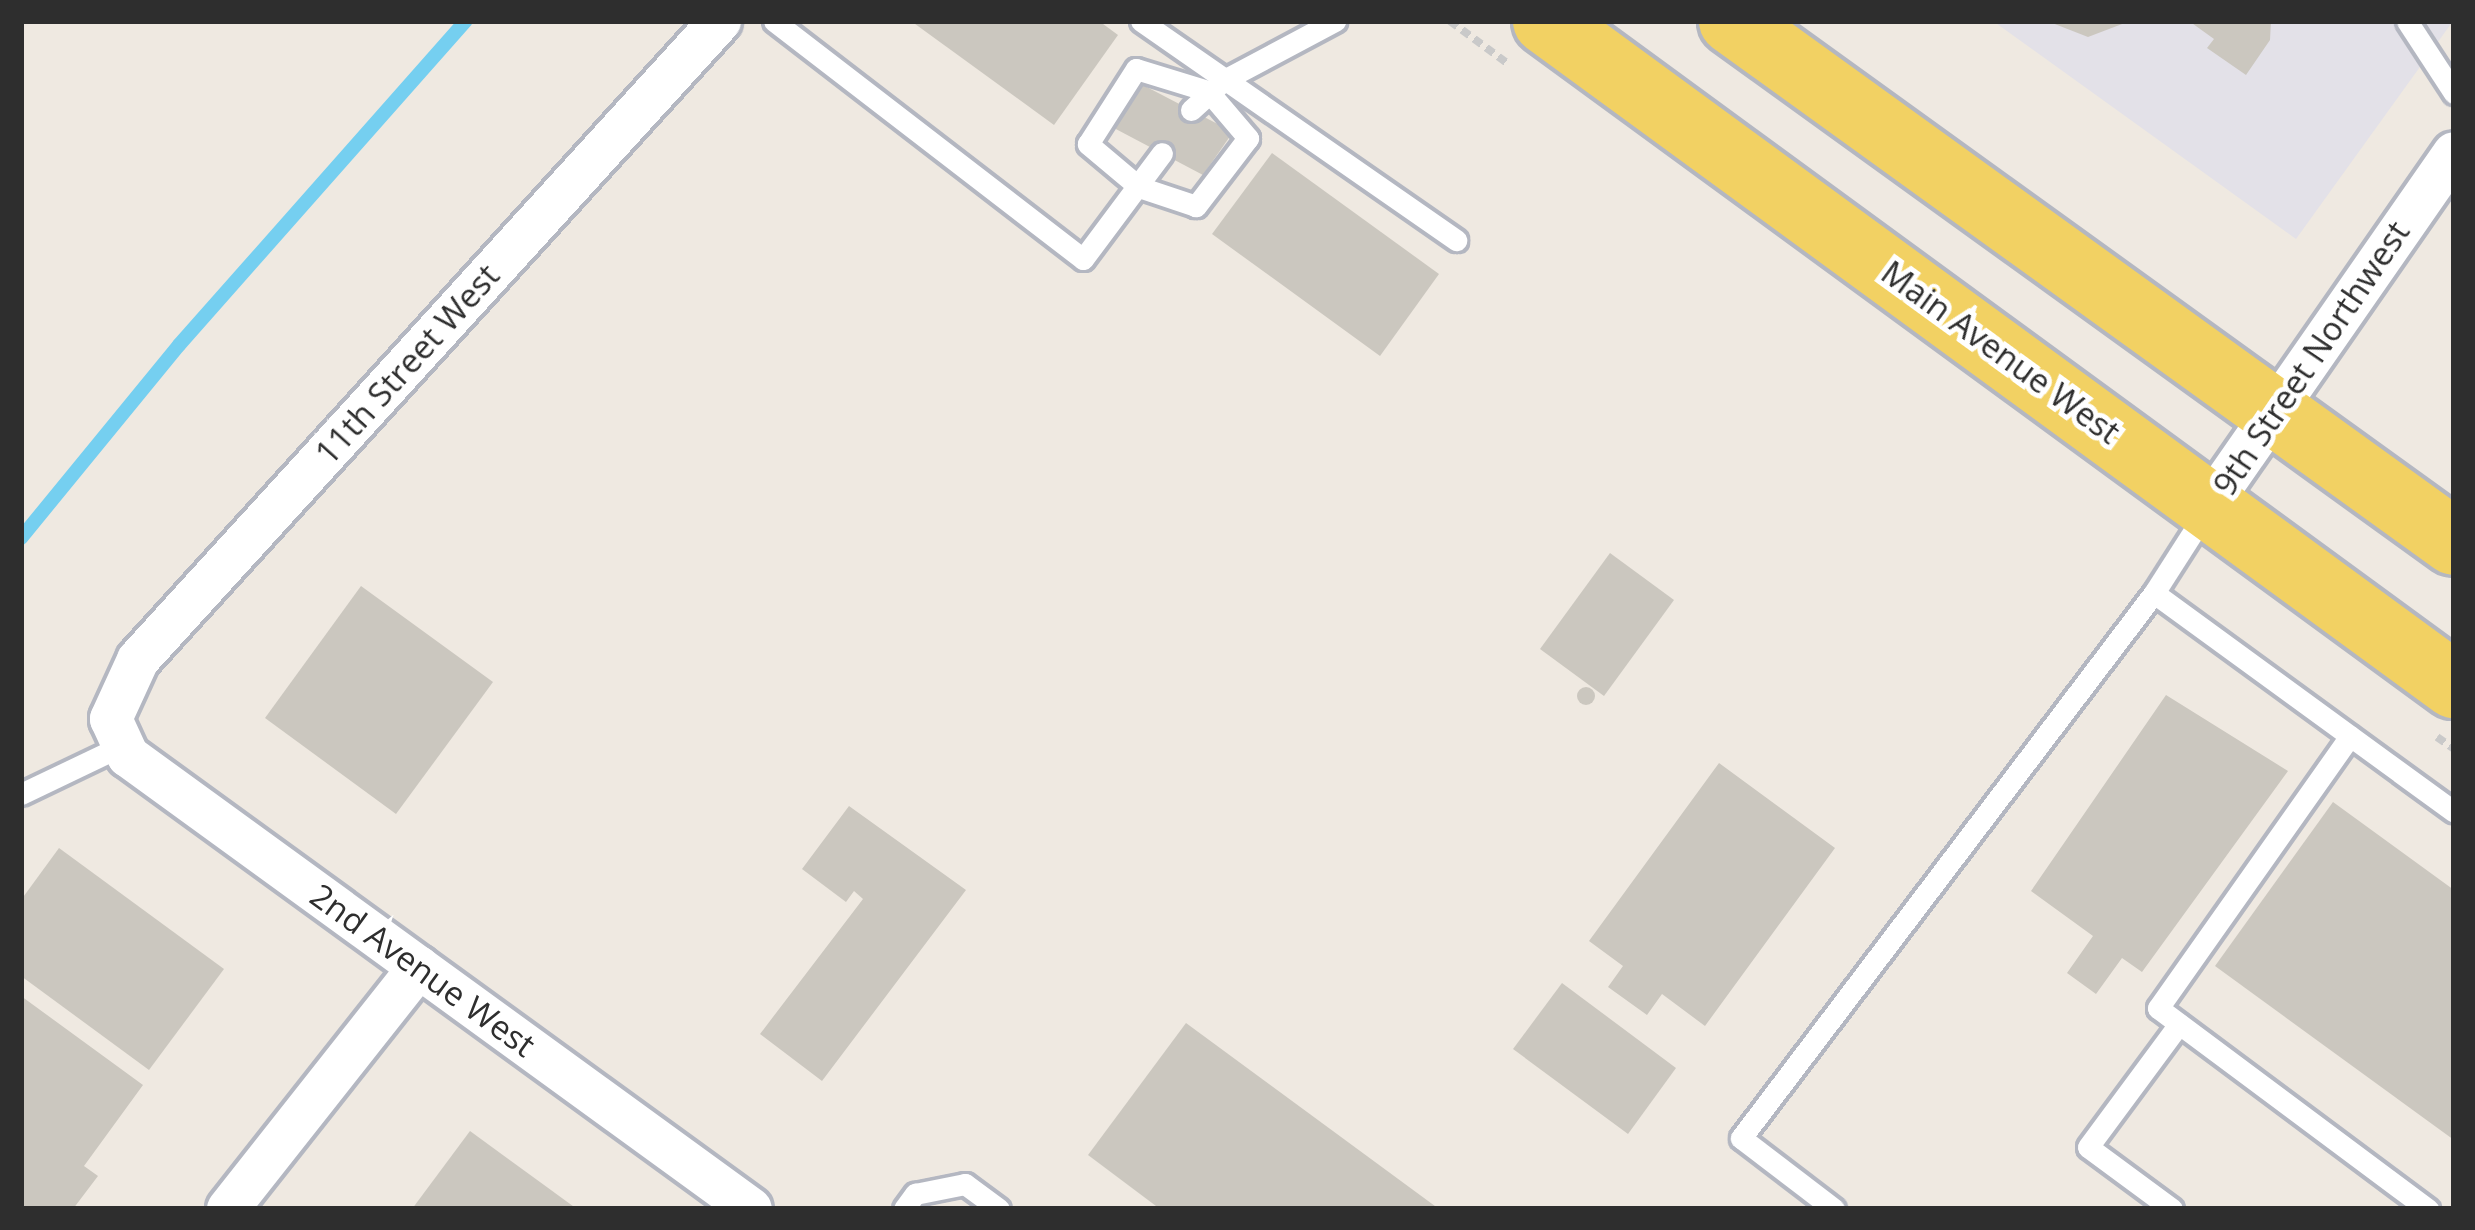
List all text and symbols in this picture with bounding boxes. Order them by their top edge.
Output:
street label: 9th Street Northwest [2205,213,2417,503]
street label: Main Avenue West [1874,252,2128,452]
street label: 11th Street West [307,256,507,472]
street label: 2nd Avenue West [303,875,543,1065]

